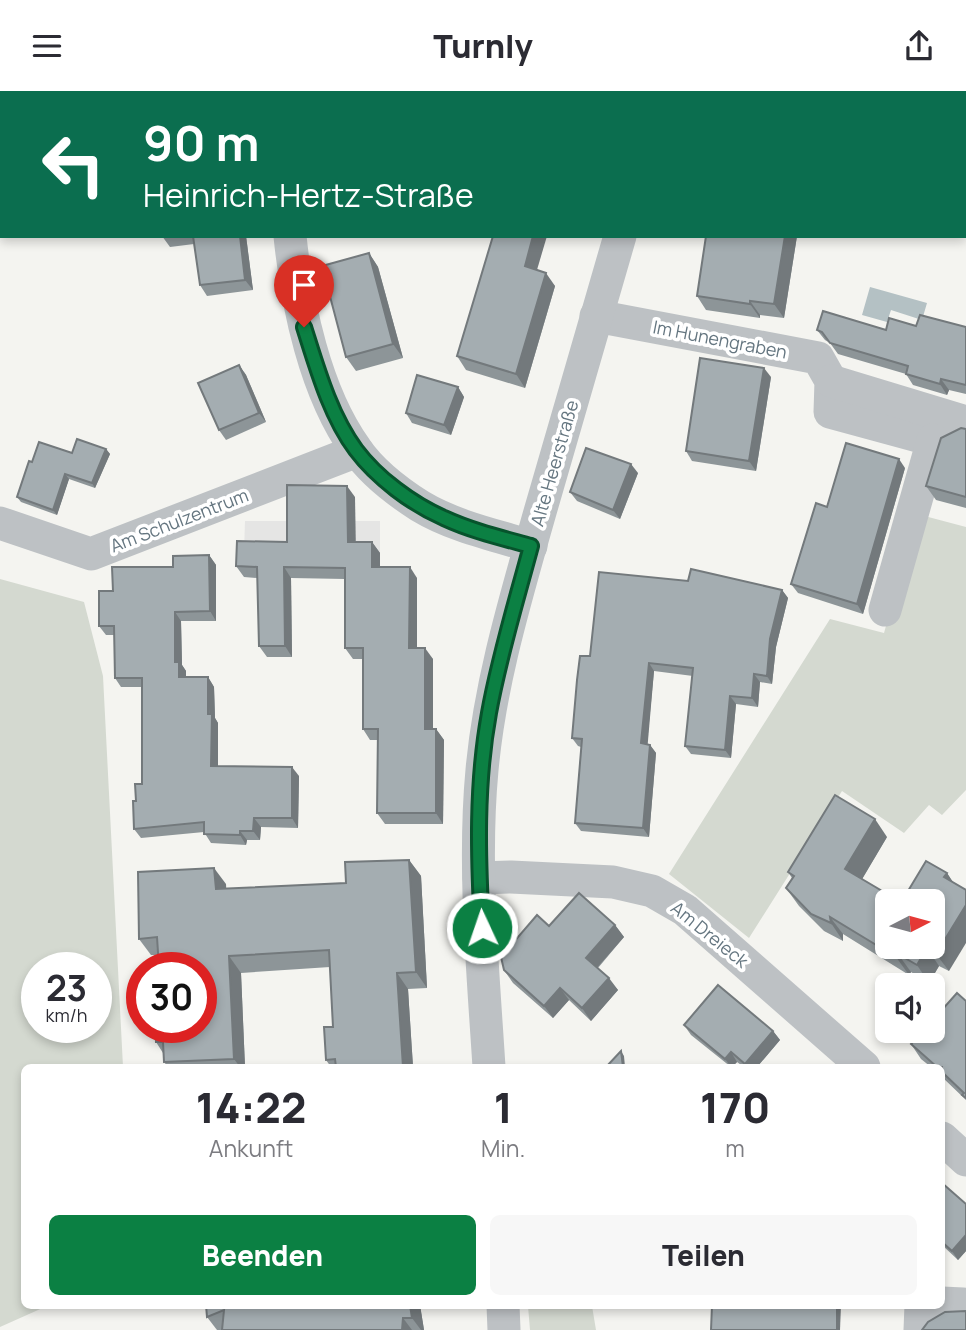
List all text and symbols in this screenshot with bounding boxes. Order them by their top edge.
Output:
text: Turnly [433,24,533,68]
icon: menu [28,27,66,65]
icon: share [900,27,938,65]
text: 90 m [143,109,260,176]
icon: left [28,119,119,210]
text: Heinrich-Hertz-Straße [143,173,474,217]
pin [274,255,334,327]
icon: arrive [285,266,323,304]
street label: Im Hunengraben [651,314,789,364]
street label: Alte Heerstraße [525,397,583,529]
street label: Am Schulzentrum [106,483,252,557]
north arrow [875,889,945,959]
map controls [875,889,945,1043]
position arrow [445,891,519,965]
street label: Am Dreieck [666,895,754,973]
speed limit sign: 30 [126,952,217,1043]
text: 23 [46,964,87,1012]
button: sound [875,973,945,1043]
text: km/h [46,1003,87,1027]
text: 14:22 [196,1078,306,1136]
text: 1 [494,1078,513,1136]
text: 170 [700,1078,770,1136]
text: Ankunft [209,1132,293,1164]
text: Min. [481,1132,525,1164]
text: m [725,1132,745,1164]
button: Beenden [49,1215,476,1295]
button: Teilen [490,1215,917,1295]

